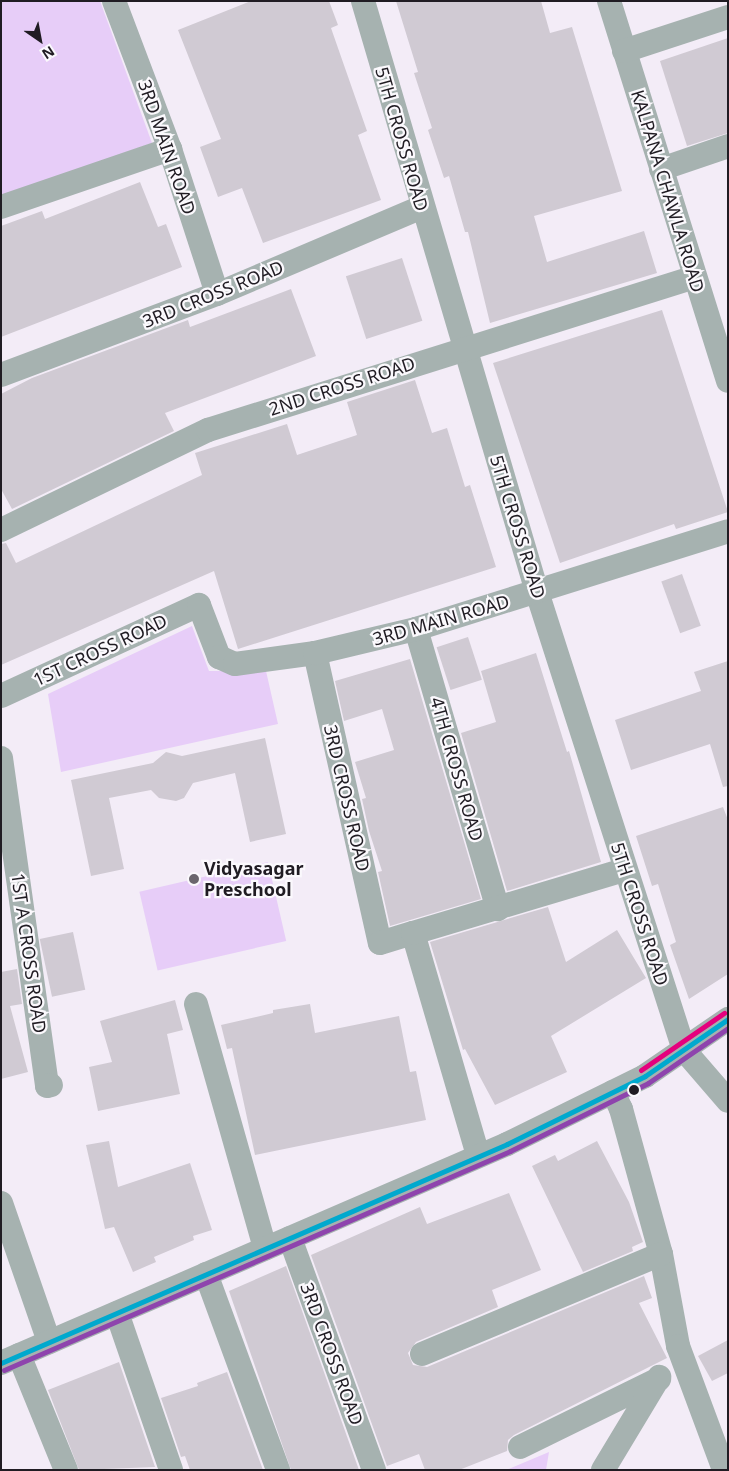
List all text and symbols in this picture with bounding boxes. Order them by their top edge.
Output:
north arrow [15,15,65,65]
text: N [38,42,58,64]
street label: 5TH CROSS ROAD [371,64,433,214]
street label: 3RD MAIN ROAD [134,77,200,217]
street label: KALPANA CHAWLA ROAD [627,87,709,295]
street label: 3RD CROSS ROAD [139,256,287,332]
street label: 2ND CROSS ROAD [266,352,418,420]
street label: 5TH CROSS ROAD [486,453,550,601]
street label: 3RD MAIN ROAD [370,590,512,650]
street label: 1ST CROSS ROAD [30,609,170,691]
street label: 4TH CROSS ROAD [426,694,488,844]
street label: 3RD CROSS ROAD [320,723,374,873]
street label: 5TH CROSS ROAD [607,840,673,988]
place label: Vidyasagar Preschool [204,858,304,901]
street label: 1ST A CROSS ROAD [7,871,51,1035]
marker: Vidyasagar Preschool [188,873,200,885]
unlabelled marker [629,1085,639,1095]
street label: 3RD CROSS ROAD [296,1280,368,1428]

